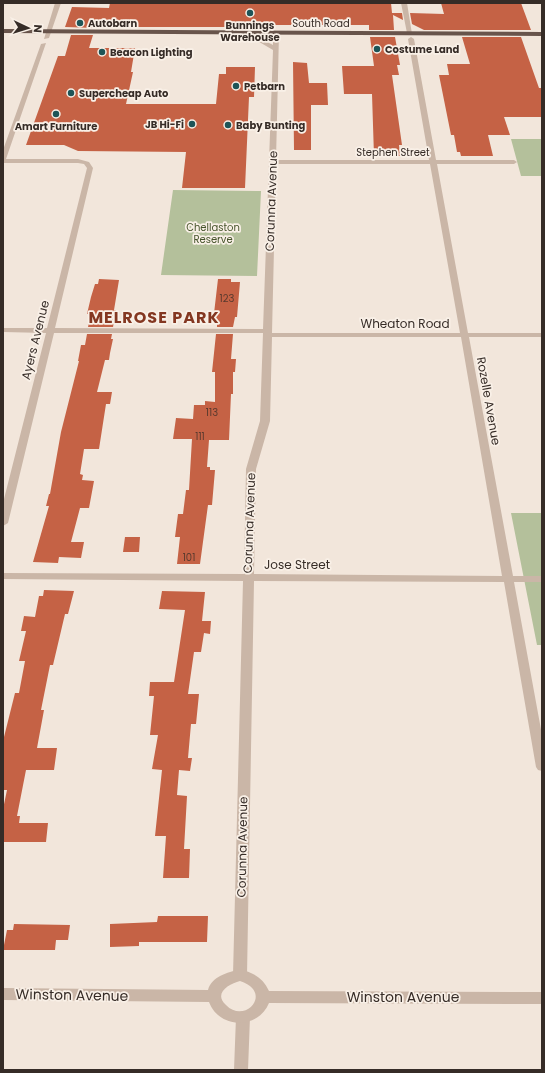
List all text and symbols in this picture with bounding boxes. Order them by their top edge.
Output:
north arrow [8,8,48,48]
marker: Bunnings Warehouse [245,8,255,18]
place label: Autobarn [88,16,137,31]
street label: South Road [292,16,350,31]
marker: Autobarn [75,18,85,28]
place label: Bunnings Warehouse [220,18,280,45]
text: N [30,24,46,33]
place label: Costume Land [385,42,460,57]
marker: Costume Land [372,44,382,54]
place label: Beacon Lighting [110,45,193,60]
marker: Beacon Lighting [97,47,107,57]
place label: Petbarn [244,79,285,94]
marker: Petbarn [231,81,241,91]
place label: Supercheap Auto [79,86,169,101]
marker: Supercheap Auto [66,88,76,98]
marker: Amart Furniture [51,109,61,119]
place label: JB Hi-Fi [145,117,184,132]
place label: Baby Bunting [236,118,305,133]
place label: Amart Furniture [15,119,97,134]
marker: JB Hi-Fi [187,119,197,129]
marker: Baby Bunting [223,120,233,130]
street label: Stephen Street [356,145,430,160]
street label: Corunna Avenue [261,150,281,252]
park label: Chellaston Reserve [186,220,240,247]
house number: 123 [220,291,235,306]
street label: Ayers Avenue [17,299,53,381]
district label: MELROSE PARK [88,306,220,329]
street label: Wheaton Road [360,315,450,332]
street label: Rozelle Avenue [473,355,505,447]
house number: 113 [206,405,218,420]
house number: 111 [195,429,205,444]
street label: Corunna Avenue [239,472,259,574]
house number: 101 [183,550,195,565]
street label: Jose Street [264,556,330,573]
street label: Corunna Avenue [233,796,251,898]
street label: Winston Avenue [15,984,129,1006]
street label: Winston Avenue [347,987,460,1007]

